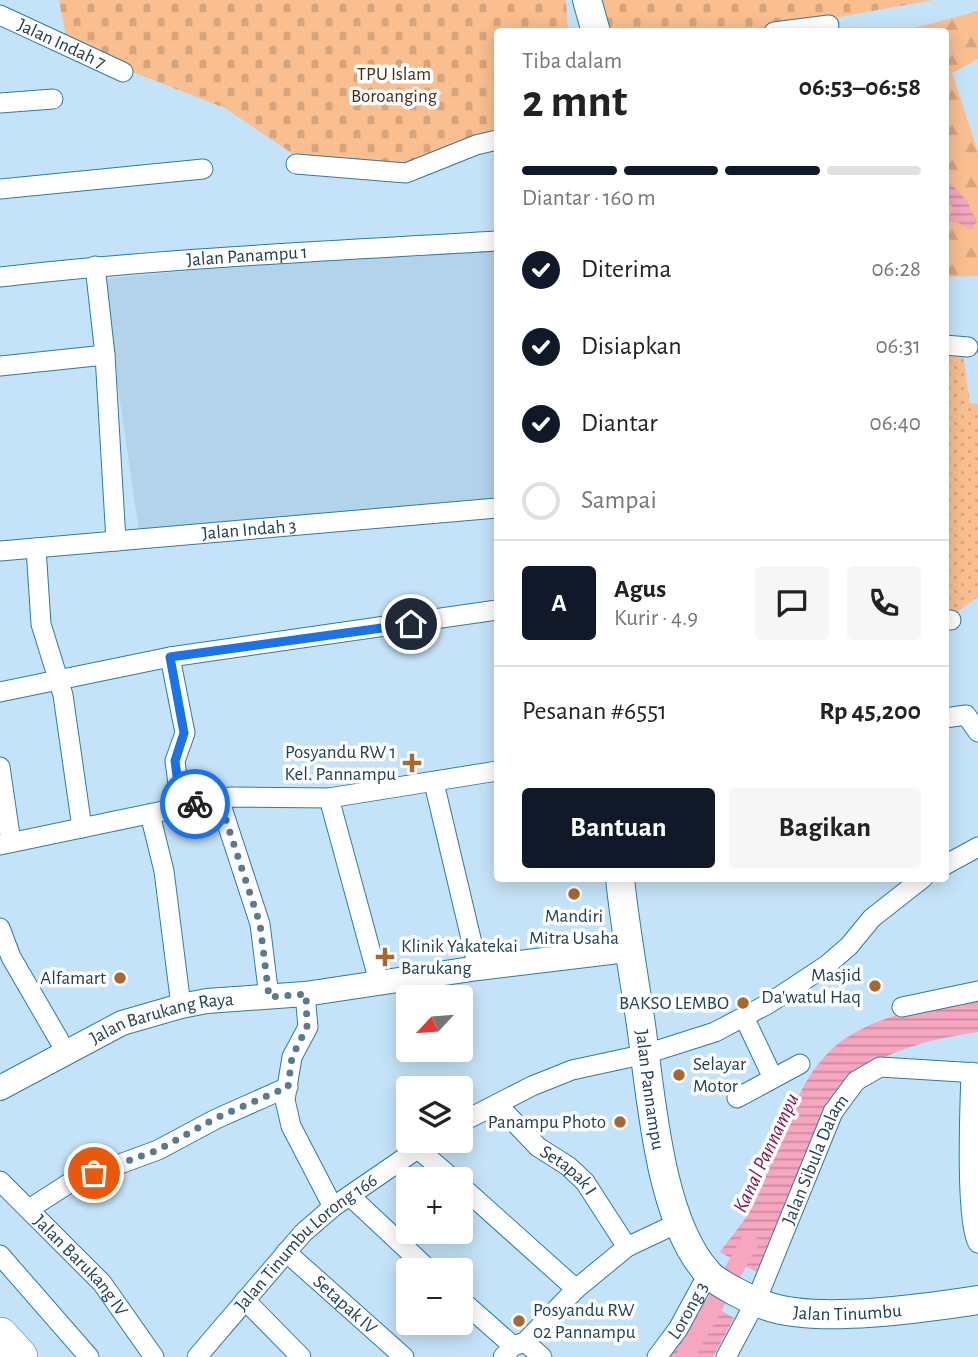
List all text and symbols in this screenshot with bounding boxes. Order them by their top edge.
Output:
street label: Jalan Indah 7 [15,15,109,72]
text: Tiba dalam [522,50,622,73]
park label: TPU Islam Boroanging [351,65,438,106]
text: 06:53–06:58 [798,74,921,100]
text: 2 mnt [522,79,627,125]
text: Diantar · 160 m [522,187,656,210]
street label: Jalan Panampu 1 [186,242,308,269]
icon: check [522,251,560,289]
text: Diterima [581,256,672,282]
text: 06:28 [871,258,921,281]
icon: check [522,328,560,366]
text: Disiapkan [581,333,682,359]
text: 06:31 [875,335,921,358]
icon: check [522,405,560,443]
text: Diantar [581,410,658,436]
text: 06:40 [870,412,921,435]
text: Sampai [581,487,657,513]
street label: Jalan Indah 3 [201,516,297,543]
button: chat [755,566,829,640]
button: phone [847,566,921,640]
text: Agus [614,576,666,602]
text: A [551,590,567,616]
pin [381,594,441,654]
icon: home [392,605,430,643]
text: Kurir · 4.9 [614,607,698,630]
text: Pesanan #6551 [522,698,667,724]
text: Rp 45,200 [819,698,921,724]
place label: Posyandu RW 1 Kel. Pannampu [285,743,396,784]
marker: Posyandu RW 1 Kel. Pannampu [402,753,422,773]
courier [160,769,230,839]
icon: bike [176,785,214,823]
button: Bantuan [522,788,715,868]
button: Bagikan [729,788,921,868]
marker: Mandiri Mitra Usaha [566,886,582,902]
place label: Mandiri Mitra Usaha [529,907,619,948]
place label: Klinik Yakatekai Barukang [401,937,518,978]
marker: Klinik Yakatekai Barukang [375,947,395,967]
place label: Masjid Da'watul Haq [761,966,861,1007]
place label: Alfamart [40,969,106,988]
marker: Alfamart [112,970,128,986]
marker: Masjid Da'watul Haq [867,978,883,994]
north arrow [396,985,472,1062]
map controls [396,985,473,1335]
street label: Jalan Barukang Raya [87,990,235,1048]
place label: BAKSO LEMBO [619,994,729,1013]
marker: BAKSO LEMBO [735,995,751,1011]
street label: Jalan Pannampu [632,1028,668,1152]
place label: Selayar Motor [693,1055,746,1096]
marker: Selayar Motor [671,1067,687,1083]
button: layers [396,1076,473,1153]
water label: Kanal Pannampu [729,1090,804,1216]
street label: Jalan Sibula Dalam [779,1091,852,1227]
place label: Panampu Photo [488,1113,606,1132]
marker: Panampu Photo [612,1114,628,1130]
street label: Setapak I [537,1142,600,1199]
pin [64,1143,124,1203]
icon: bag [75,1154,113,1192]
button: + [396,1167,473,1244]
street label: Jalan Tinumbu Lorong 166 [231,1170,381,1315]
street label: Jalan Barukang IV [30,1211,132,1319]
button: − [396,1258,473,1335]
street label: Setapak IV [310,1272,381,1338]
street label: Lorong 3 [664,1279,711,1343]
place label: Posyandu RW 02 Pannampu [533,1301,636,1342]
street label: Jalan Tinumbu [792,1301,903,1324]
marker: Posyandu RW 02 Pannampu [511,1313,527,1329]

